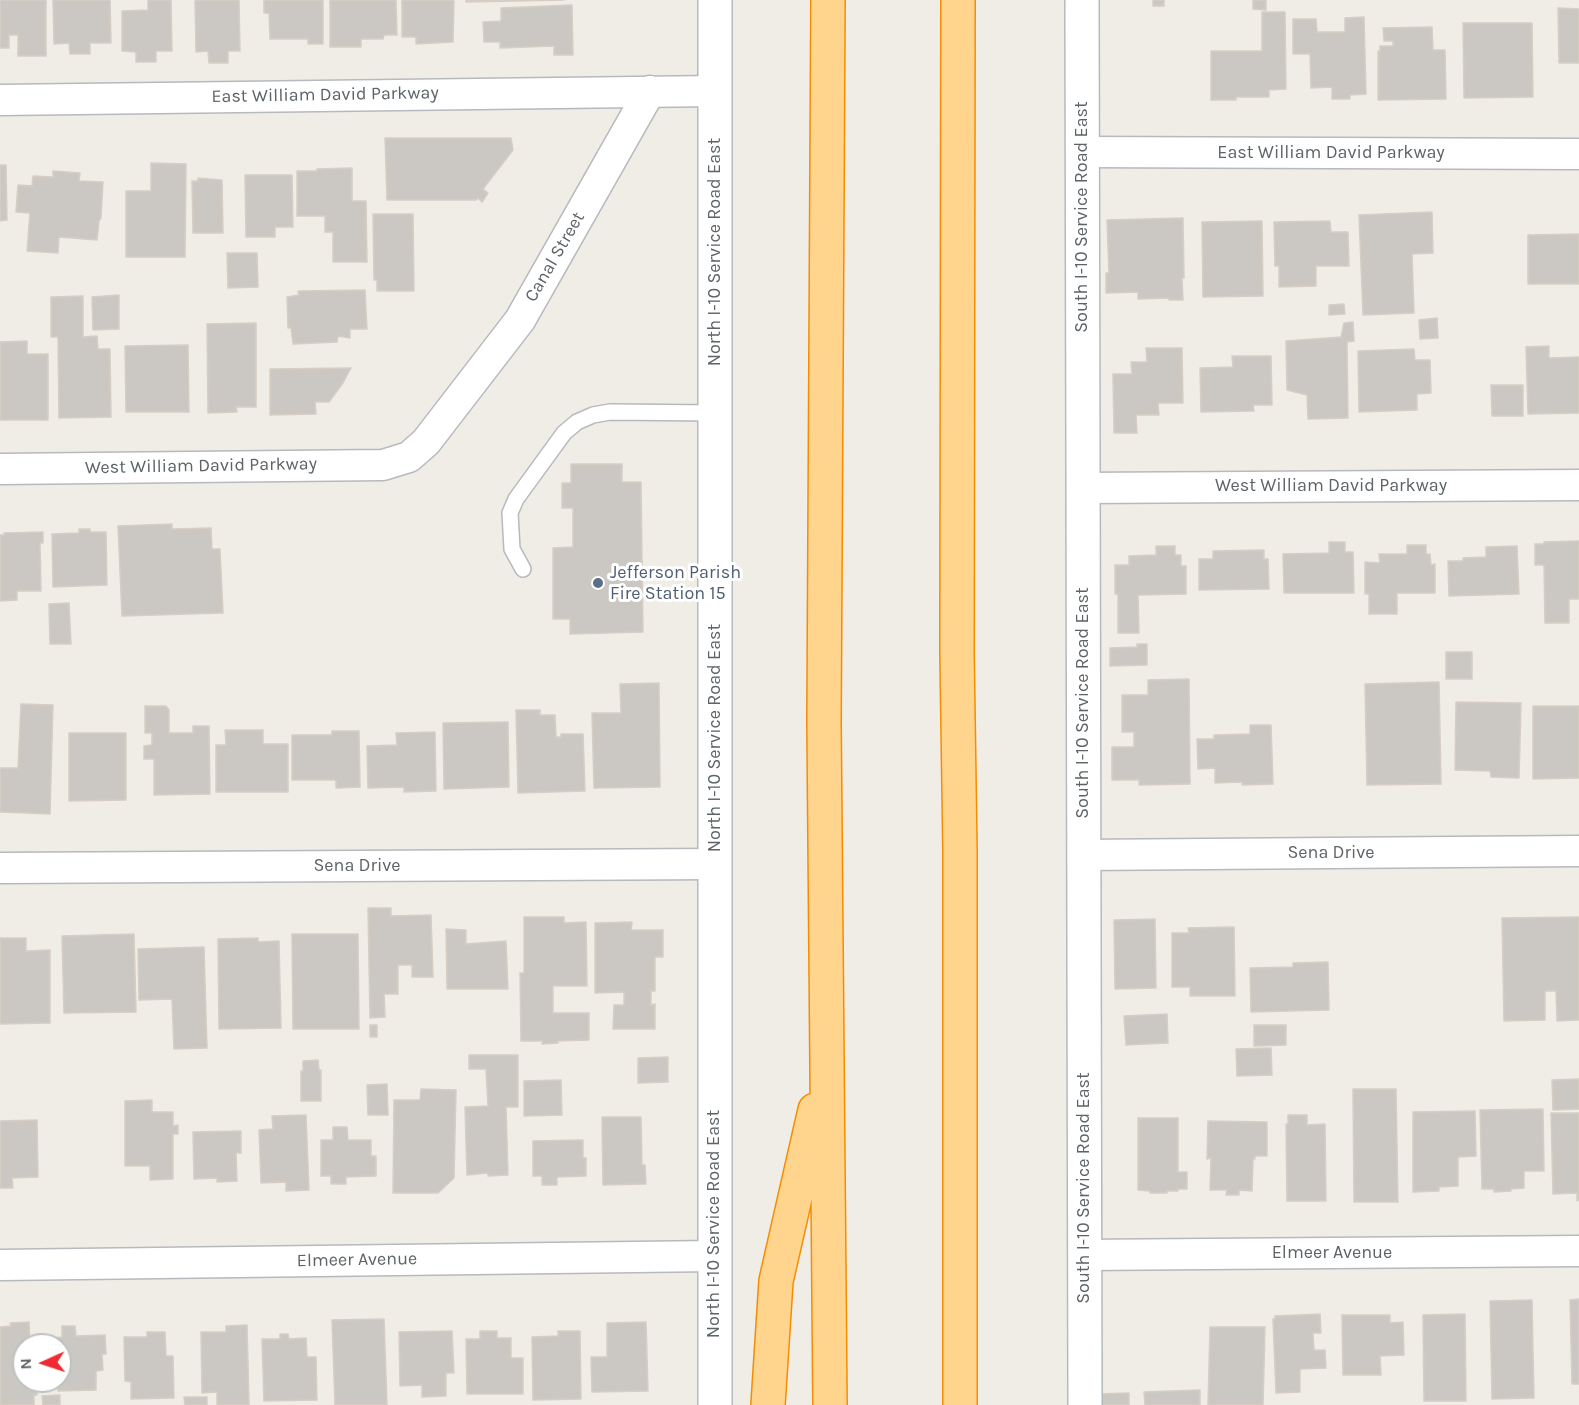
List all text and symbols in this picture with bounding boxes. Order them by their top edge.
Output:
street label: East William David Parkway [211,82,439,108]
street label: South I-10 Service Road East [1071,101,1093,333]
street label: North I-10 Service Road East [704,138,726,366]
street label: East William David Parkway [1217,142,1445,164]
street label: Canal Street [521,208,589,306]
street label: West William David Parkway [85,453,317,479]
street label: West William David Parkway [1215,475,1447,497]
place label: Jefferson Parish Fire Station 15 [610,562,741,604]
marker: Jefferson Parish Fire Station 15 [591,576,605,590]
street label: South I-10 Service Road East [1072,587,1094,819]
street label: North I-10 Service Road East [704,624,726,852]
street label: Sena Drive [1287,842,1375,864]
street label: Sena Drive [313,855,401,877]
street label: South I-10 Service Road East [1073,1072,1095,1304]
street label: North I-10 Service Road East [703,1110,725,1338]
street label: Elmeer Avenue [1272,1242,1392,1264]
street label: Elmeer Avenue [297,1248,417,1272]
north arrow [12,1333,72,1393]
text: N [16,1358,35,1370]

